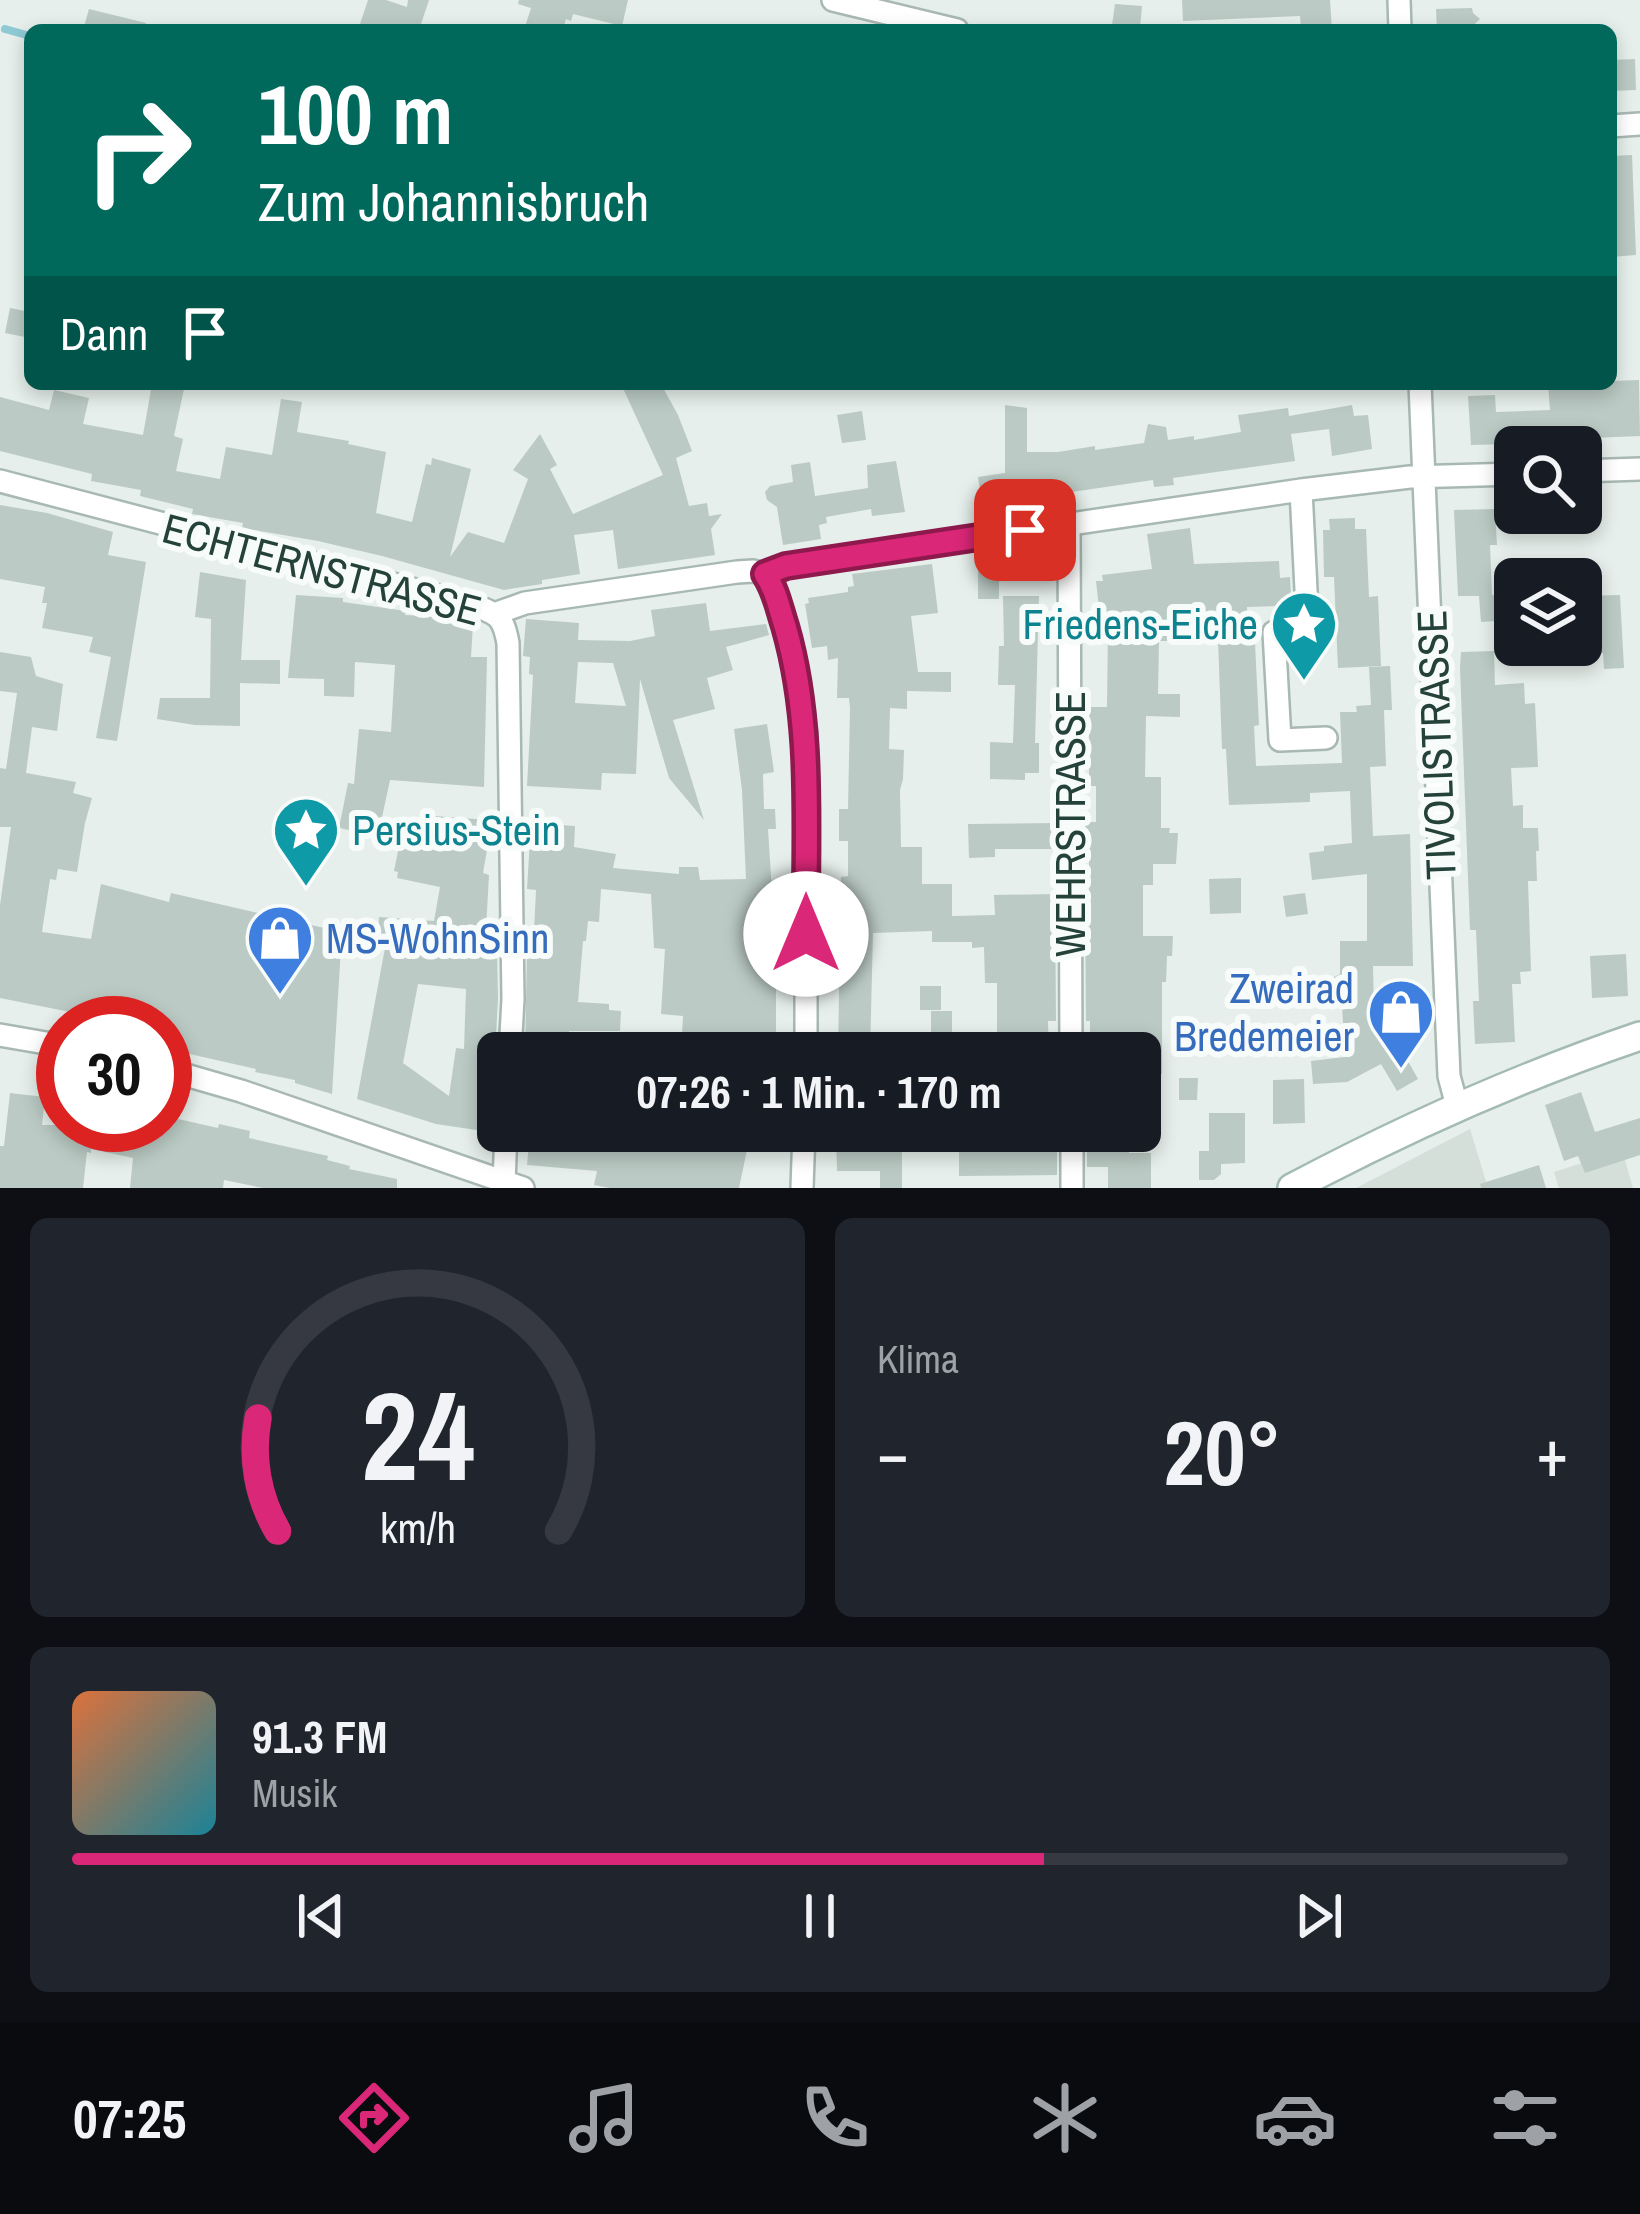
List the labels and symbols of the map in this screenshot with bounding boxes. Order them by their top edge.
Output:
pin [974,479,1076,581]
street label: ECHTERNSTRASSE [157,500,487,638]
place icon: Friedens-Eiche [1269,589,1339,683]
place label: Friedens-Eiche [1023,596,1258,652]
street label: TIVOLISTRASSE [1403,609,1469,881]
street label: WEHRSTRASSE [1042,691,1098,957]
place icon: Persius-Stein [271,795,341,889]
place label: Persius-Stein [352,802,561,858]
position arrow [743,871,869,997]
shop icon: MS-WohnSinn [245,903,315,997]
place label: MS-WohnSinn [326,910,549,966]
place label: Zweirad Bredemeier [1174,960,1355,1064]
shop icon: Zweirad Bredemeier [1366,977,1436,1071]
speed limit sign: 30 [36,996,192,1152]

